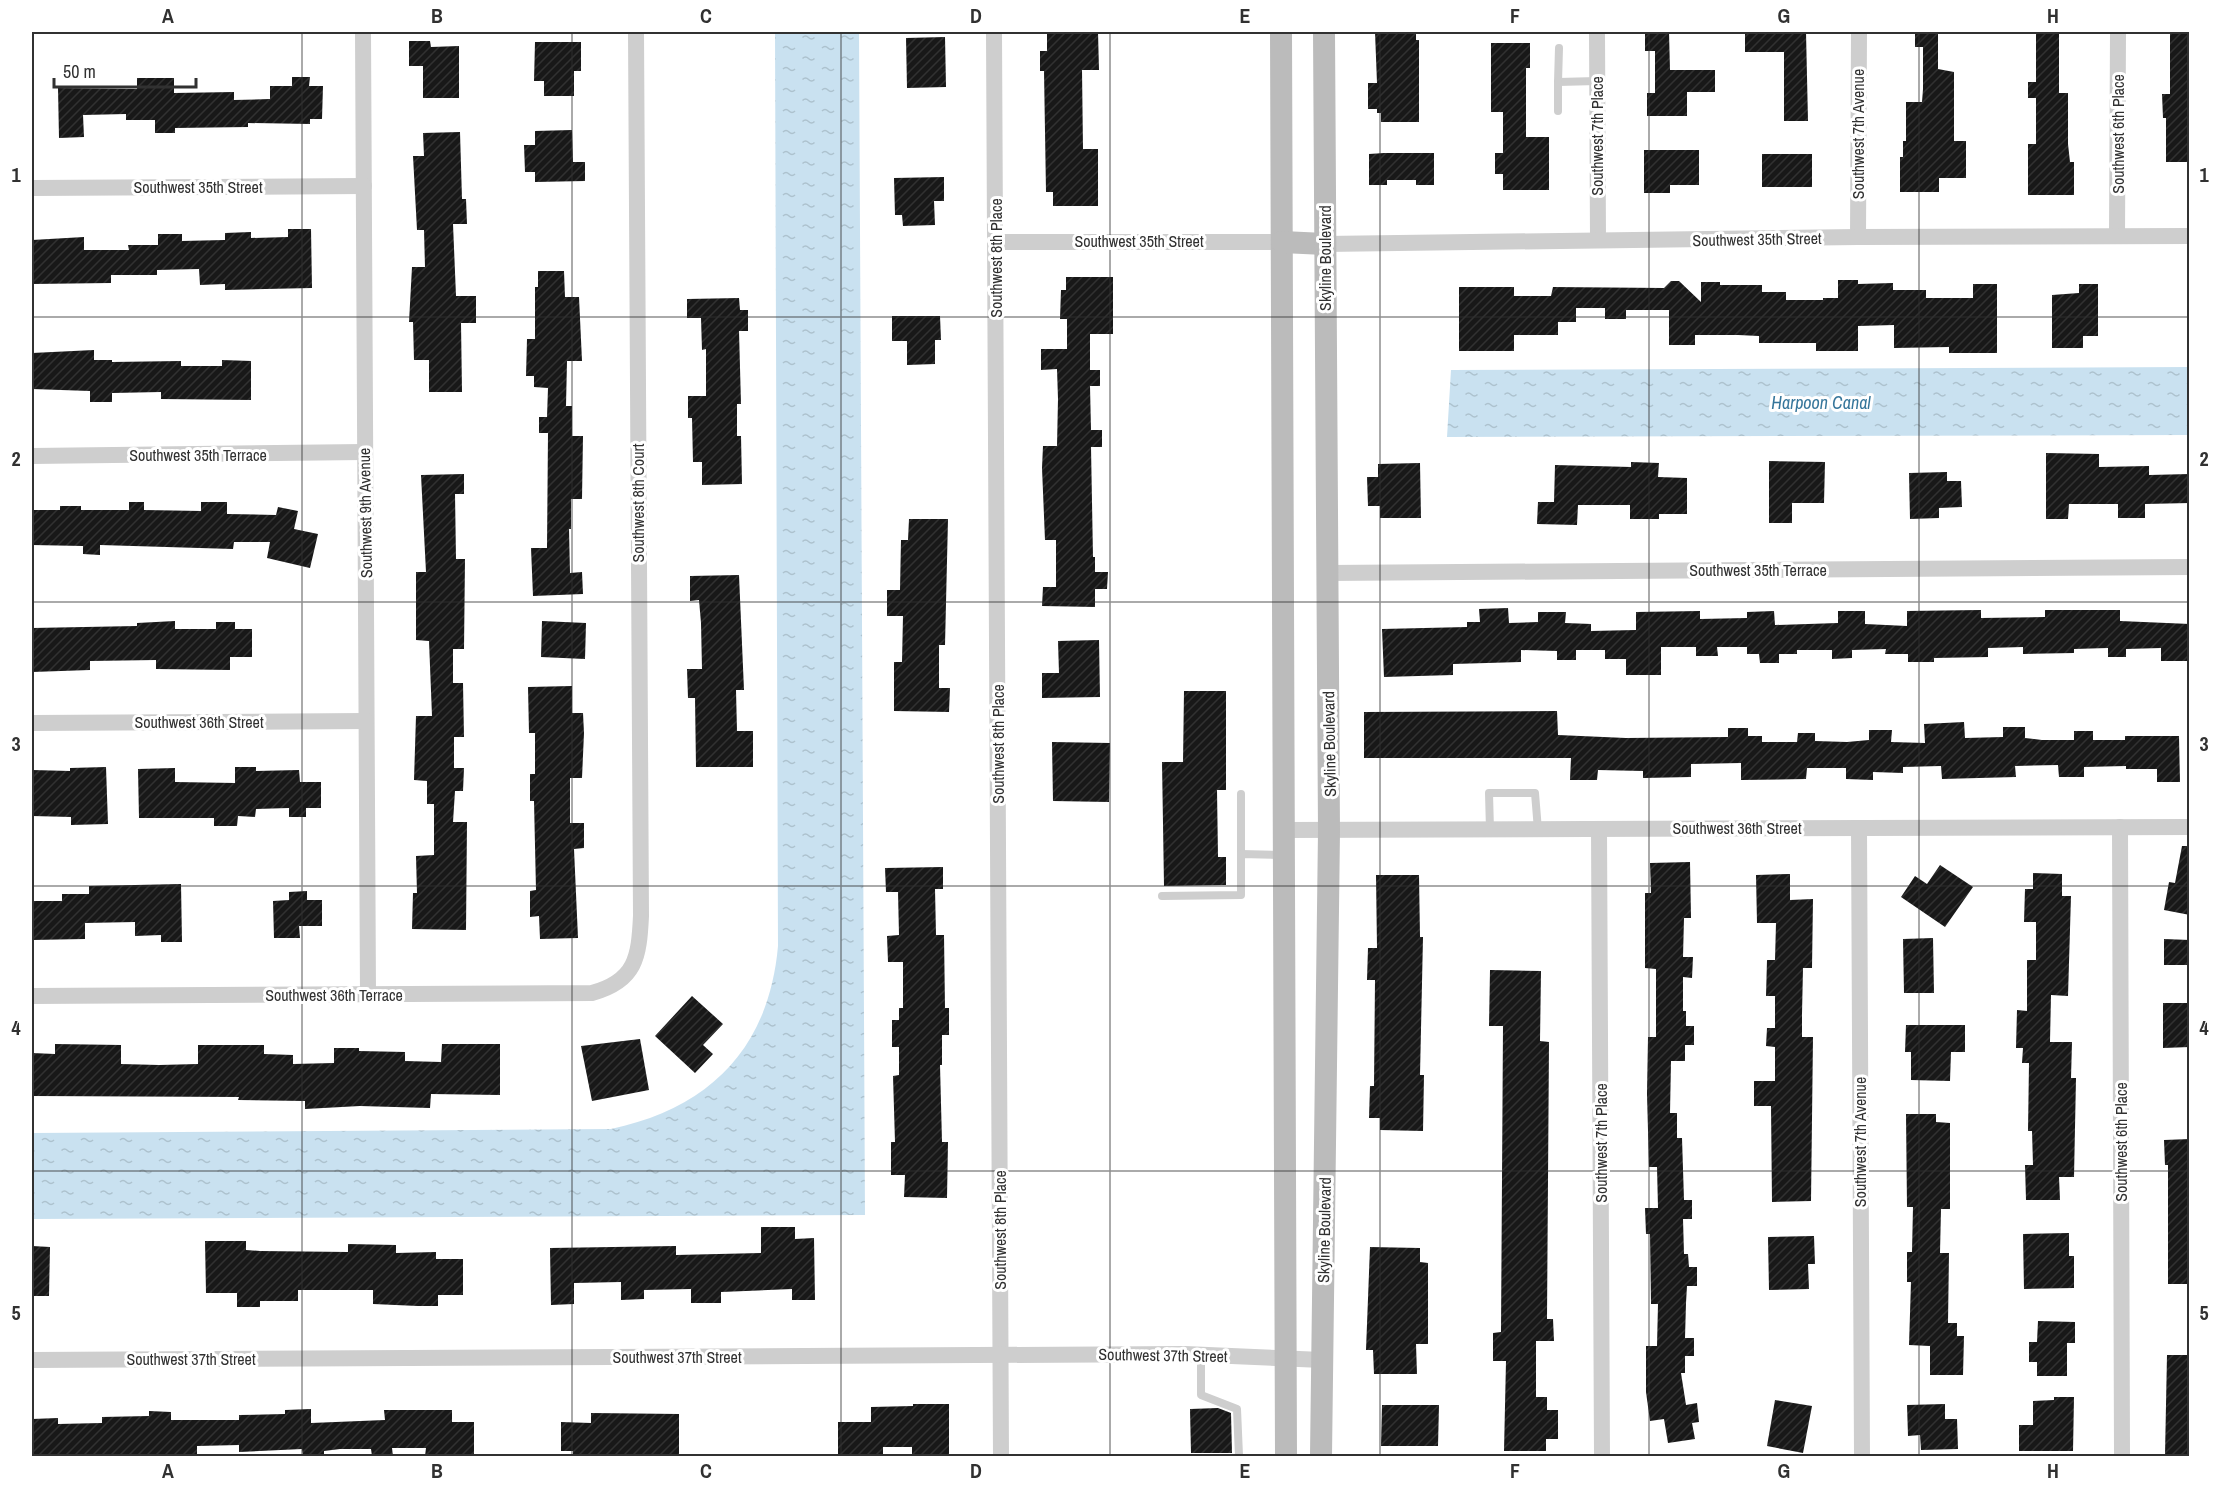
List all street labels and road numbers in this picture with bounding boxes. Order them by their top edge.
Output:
street label: Southwest 7th Avenue [1847,69,1869,199]
street label: Southwest 6th Place [2107,74,2129,194]
street label: Southwest 7th Place [1586,76,1608,196]
street label: Southwest 35th Street [133,176,263,198]
street label: Southwest 8th Place [985,198,1007,318]
street label: Skyline Boulevard [1314,205,1336,311]
street label: Southwest 35th Street [1692,227,1822,251]
street label: Southwest 35th Street [1074,230,1204,252]
street label: Southwest 8th Court [627,443,649,562]
street label: Southwest 35th Terrace [129,444,267,466]
street label: Southwest 9th Avenue [353,448,377,578]
street label: Southwest 35th Terrace [1689,559,1827,581]
street label: Southwest 8th Place [987,684,1009,804]
street label: Skyline Boulevard [1317,691,1341,797]
street label: Southwest 36th Street [134,711,264,733]
street label: Southwest 36th Street [1672,817,1802,839]
street label: Southwest 36th Terrace [265,984,403,1006]
street label: Southwest 7th Avenue [1849,1077,1871,1207]
street label: Southwest 6th Place [2110,1082,2132,1202]
street label: Southwest 7th Place [1590,1083,1612,1203]
street label: Southwest 8th Place [989,1170,1011,1290]
street label: Skyline Boulevard [1312,1177,1336,1283]
street label: Southwest 37th Street [1098,1343,1228,1367]
street label: Southwest 37th Street [612,1346,742,1368]
street label: Southwest 37th Street [126,1348,256,1370]

